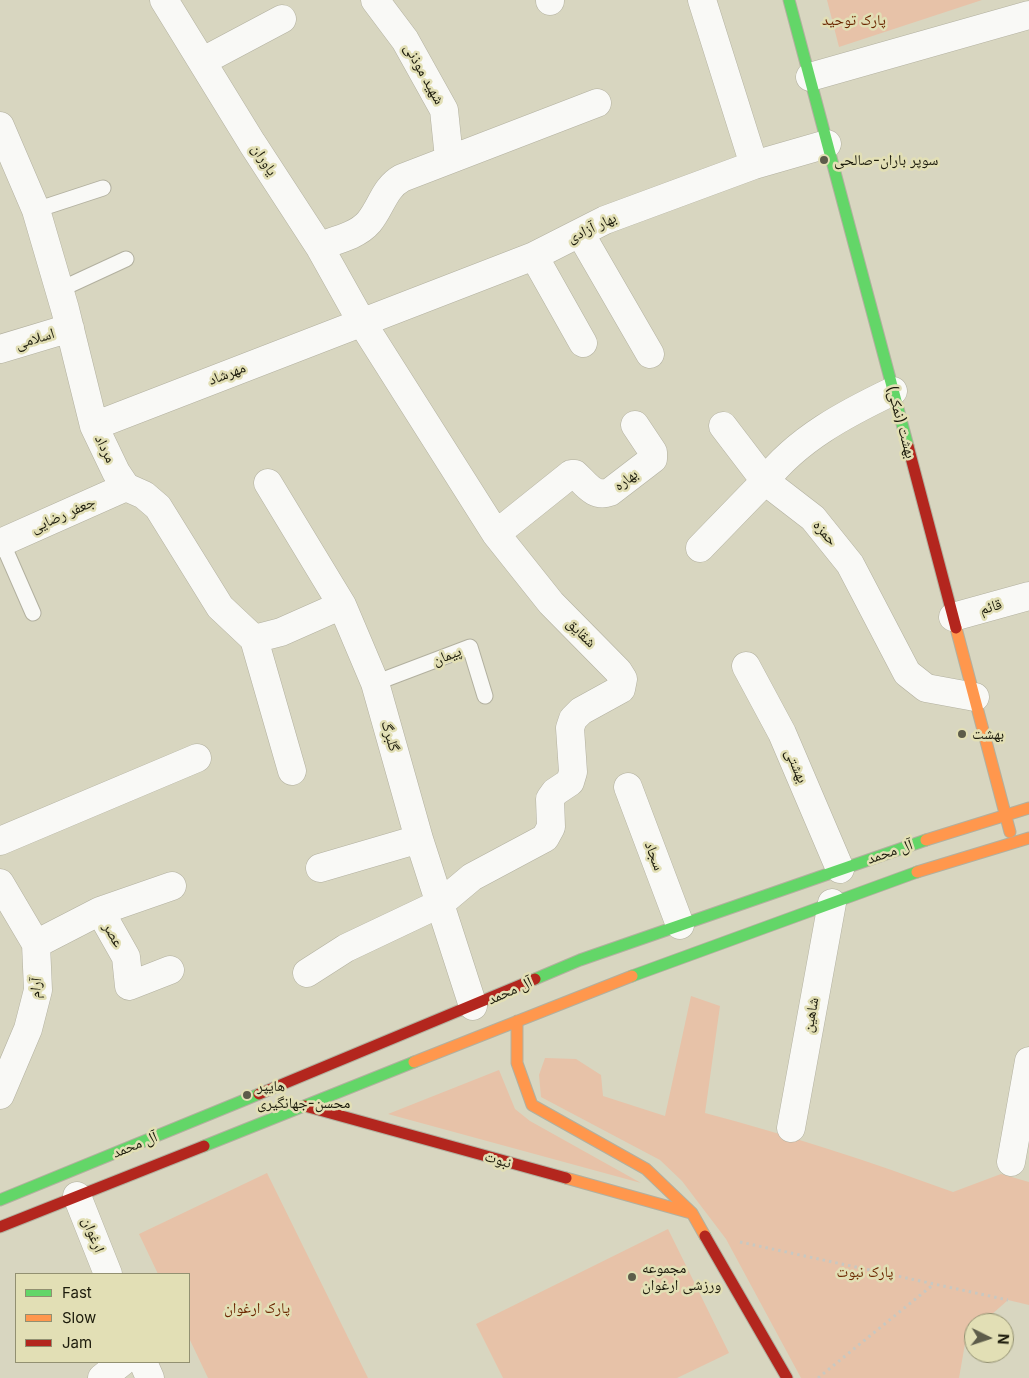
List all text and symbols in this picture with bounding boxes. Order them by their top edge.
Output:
park label: پارک توحید [822,11,886,29]
street label: شهید موذنی [400,40,448,108]
street label: یاوران [247,141,281,179]
place label: سوپر باران-صالحی [834,151,938,169]
marker: سوپر باران-صالحی [818,154,830,166]
street label: بهار آزادی [565,209,619,247]
street label: اسلامی [13,325,57,353]
street label: مهرشاد [206,359,248,389]
street label: بهشت (نمکی) [883,384,919,460]
street label: مرداد [91,432,119,466]
street label: بهاره [610,465,642,495]
street label: جعفر رضایی [28,493,98,537]
street label: حمزه [809,517,841,549]
street label: قائم [978,595,1004,619]
street label: شقایق [563,615,599,651]
street label: پیمان [430,642,464,670]
street label: گلبرگ [377,719,403,753]
place label: بهشت [972,725,1004,743]
marker: بهشت [956,728,968,740]
street label: بهشتی [781,746,811,786]
street label: آل محمد [865,836,915,868]
street label: سجاد [640,839,668,873]
street label: عصر [99,920,127,950]
street label: آل محمد [485,973,535,1009]
street label: آرام [26,977,46,999]
street label: شاهین [799,996,823,1034]
place label: هایپر محسن-جهانگیری [257,1077,350,1112]
marker: هایپر محسن-جهانگیری [241,1089,253,1101]
street label: آل محمد [110,1128,160,1162]
street label: نبوت [482,1148,514,1172]
street label: ارغوان [78,1215,108,1255]
place label: مجموعه ورزشی ارغوان [642,1259,721,1294]
park label: پارک نبوت [837,1263,893,1281]
marker: مجموعه ورزشی ارغوان [626,1271,638,1283]
legend [15,1273,190,1363]
text: Fast [62,1283,92,1302]
park label: پارک ارغوان [224,1299,290,1317]
text: Slow [62,1308,96,1327]
north arrow [964,1313,1014,1363]
text: Jam [62,1333,92,1352]
text: N [995,1333,1012,1345]

